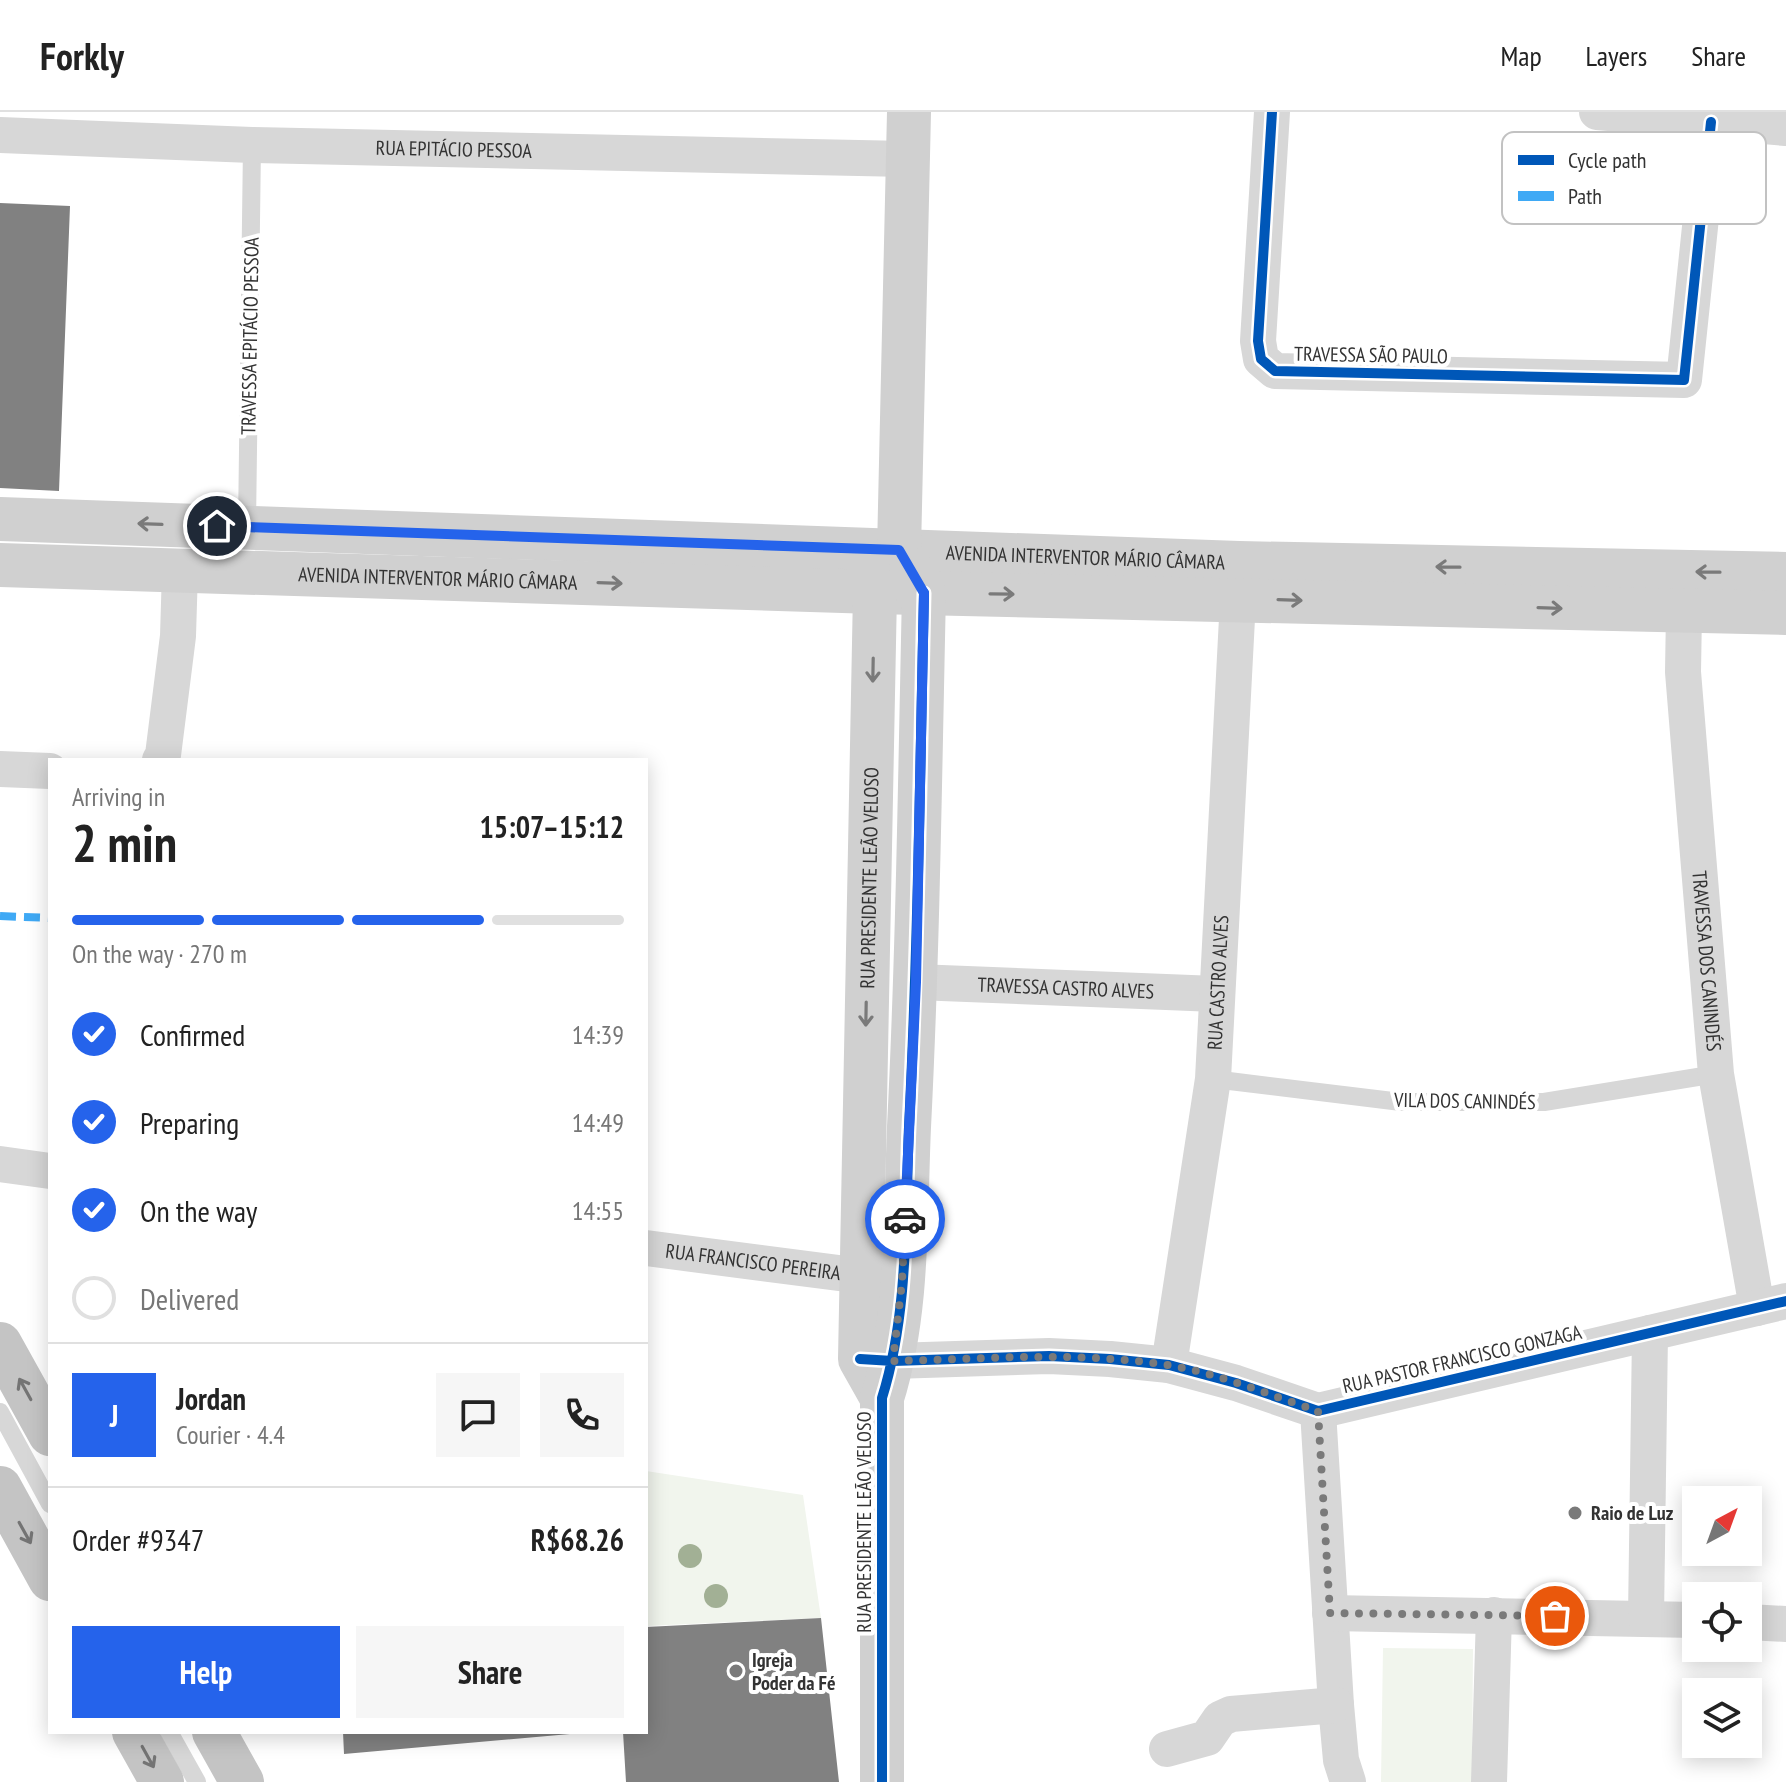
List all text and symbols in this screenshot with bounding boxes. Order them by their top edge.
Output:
text: Forkly [40,31,124,80]
text: Map [1500,37,1542,74]
text: Layers [1586,37,1647,74]
text: Share [1691,37,1746,74]
legend [1502,132,1766,224]
street label: RUA EPITÁCIO PESSOA [375,135,533,164]
text: Cycle path [1568,146,1646,174]
text: Path [1568,182,1602,210]
street label: TRAVESSA EPITÁCIO PESSOA [235,236,265,435]
street label: TRAVESSA SÃO PAULO [1294,341,1448,369]
pin [183,492,251,560]
icon: home [195,504,239,548]
one-way arrow [137,517,164,532]
street label: AVENIDA INTERVENTOR MÁRIO CÂMARA [945,540,1226,576]
one-way arrow [1435,560,1462,575]
street label: AVENIDA INTERVENTOR MÁRIO CÂMARA [298,561,578,596]
one-way arrow [1695,565,1722,580]
one-way arrow [596,576,623,591]
one-way arrow [988,586,1015,602]
one-way arrow [1276,593,1303,608]
one-way arrow [1536,601,1563,616]
one-way arrow [865,656,881,683]
street label: RUA PRESIDENTE LEÃO VELOSO [854,767,885,989]
text: Arriving in [72,780,165,813]
text: 15:07–15:12 [480,807,624,846]
text: 2 min [72,809,177,876]
street label: TRAVESSA DOS CANINDÉS [1686,870,1727,1052]
street label: RUA CASTRO ALVES [1202,914,1235,1051]
text: On the way · 270 m [72,937,247,970]
street label: TRAVESSA CASTRO ALVES [977,971,1155,1005]
one-way arrow [858,1000,874,1027]
icon: check [72,1012,116,1056]
text: Confirmed [140,1015,245,1054]
text: 14:39 [572,1018,624,1051]
street label: VILA DOS CANINDÉS [1393,1087,1536,1115]
icon: check [72,1100,116,1144]
text: Preparing [140,1103,239,1142]
text: 14:49 [572,1106,624,1139]
courier [865,1179,945,1259]
icon: check [72,1188,116,1232]
text: On the way [140,1191,257,1230]
text: 14:55 [572,1194,624,1227]
icon: car [883,1197,927,1241]
street label: RUA FRANCISCO PEREIRA [664,1238,843,1286]
text: Delivered [140,1279,239,1318]
street label: RUA PASTOR FRANCISCO GONZAGA [1340,1319,1585,1399]
button: chat [436,1373,520,1457]
button: phone [540,1373,624,1457]
one-way arrow [17,1378,33,1401]
text: Jordan [176,1379,246,1418]
text: J [110,1396,118,1435]
street label: RUA PRESIDENTE LEÃO VELOSO [851,1411,877,1633]
text: Courier · 4.4 [176,1418,285,1451]
north arrow [1682,1486,1762,1566]
map controls [1682,1486,1762,1758]
place label: Raio de Luz [1591,1500,1674,1526]
marker: Raio de Luz [1566,1504,1584,1522]
text: Order #9347 [72,1520,204,1559]
text: R$68.26 [531,1520,624,1559]
one-way arrow [18,1521,33,1545]
pin [1521,1582,1589,1650]
button: locate [1682,1582,1762,1662]
icon: bag [1533,1594,1577,1638]
button: Help [72,1626,340,1718]
button: Share [356,1626,624,1718]
place label: Igreja Poder da Fé [752,1647,835,1696]
marker: Igreja Poder da Fé [727,1662,745,1680]
button: layers [1682,1678,1762,1758]
one-way arrow [140,1745,156,1768]

